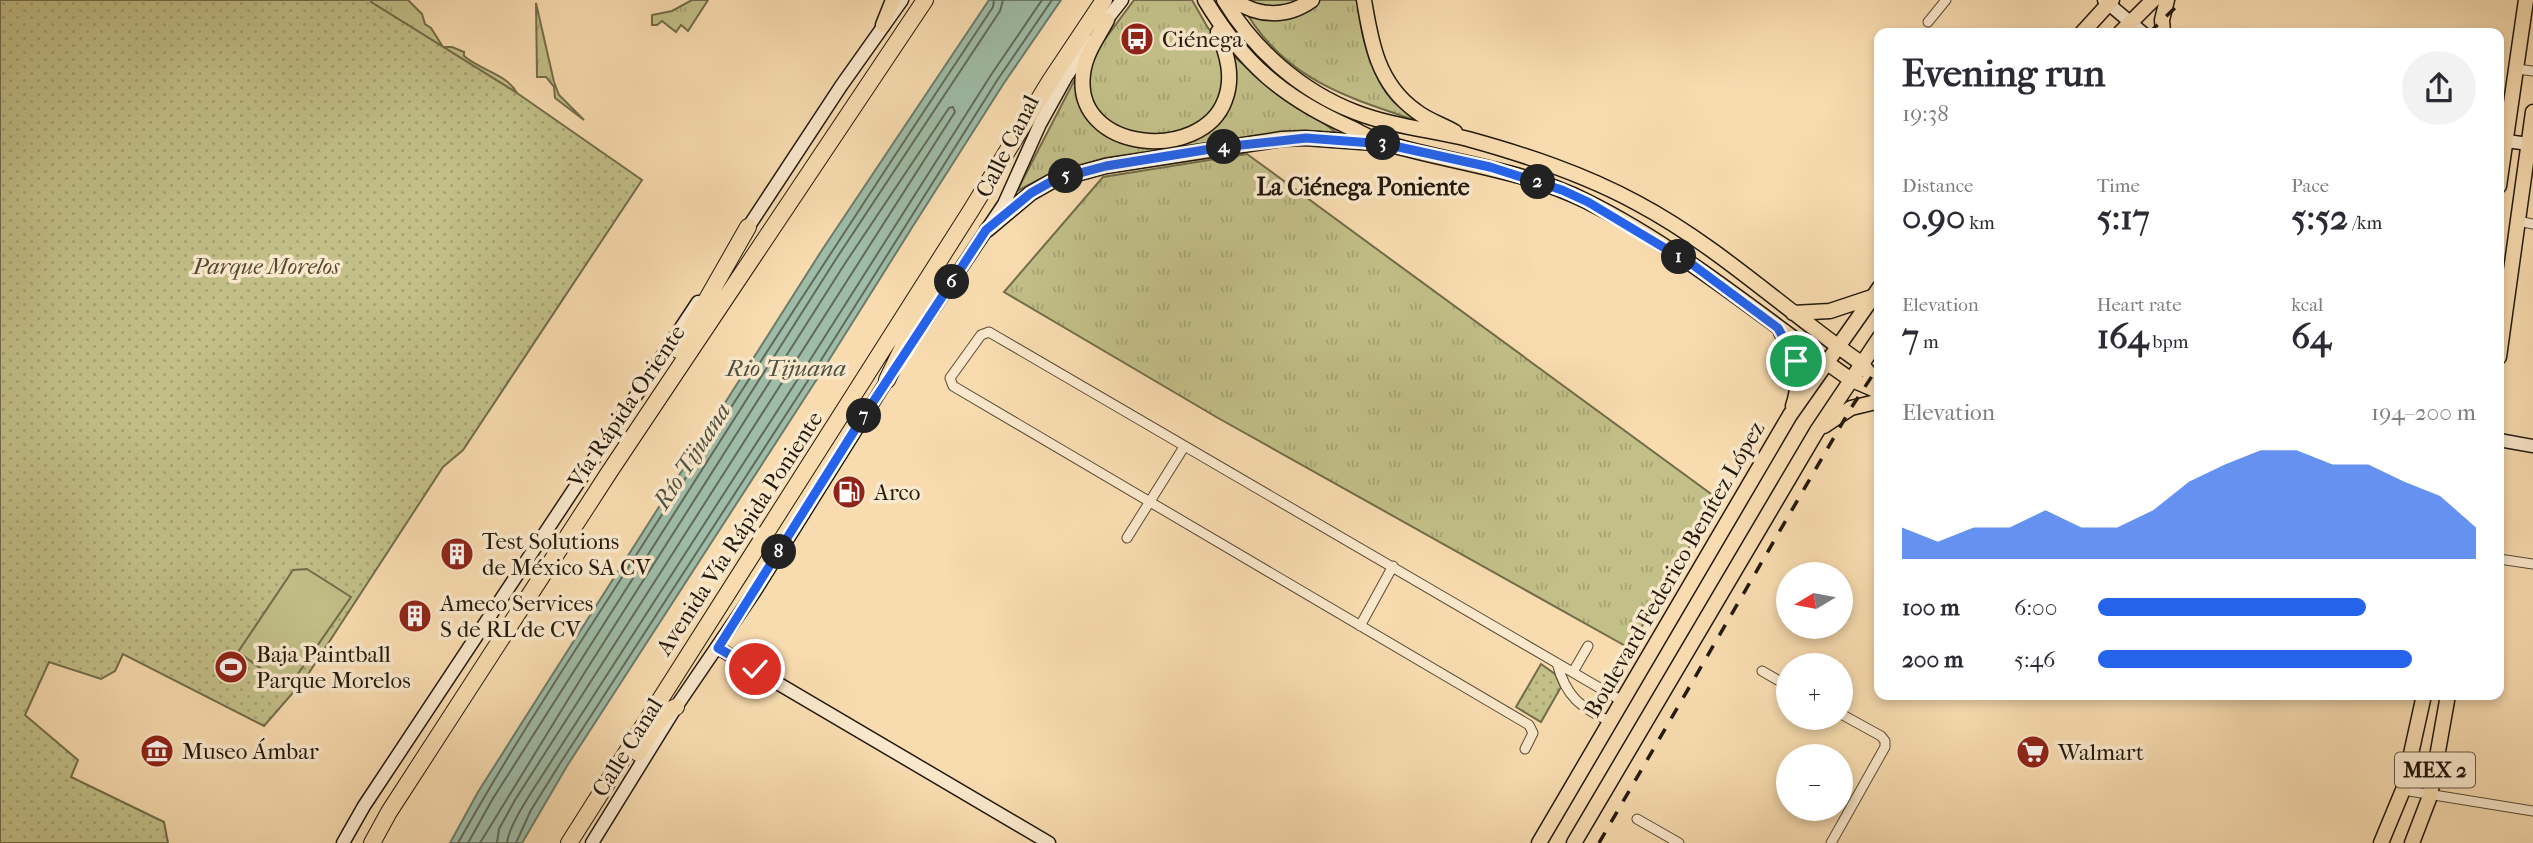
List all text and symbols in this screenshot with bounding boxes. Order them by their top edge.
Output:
bus stop icon: Ciénega [1118,20,1156,58]
place label: Ciénega [1162,26,1243,53]
text: Evening run [1902,51,2105,96]
button: share [2402,51,2476,125]
street label: Calle Canal [970,90,1045,202]
text: 19:38 [1902,100,1949,127]
pin: 3 [1366,125,1400,160]
pin: 4 [1206,130,1242,164]
text: 3 [1379,131,1386,153]
text: 4 [1218,135,1229,157]
pin: 5 [1048,158,1084,194]
text: 5 [1061,164,1070,186]
pin: 2 [1520,164,1556,200]
text: 2 [1533,170,1542,192]
district label: La Ciénega Poniente [1256,173,1470,201]
text: Distance [1902,175,1973,197]
text: Time [2097,175,2140,197]
text: Pace [2291,175,2329,197]
text: 0.90 [1902,197,1965,238]
text: 5:17 [2097,197,2150,238]
text: 5:52 [2291,197,2348,238]
text: km [1965,212,1995,234]
text: /km [2348,212,2382,234]
pin: 1 [1662,240,1696,274]
text: 1 [1675,245,1682,267]
park label: Parque Morelos [192,253,340,280]
pin: 6 [934,264,970,300]
text: 6 [946,270,957,292]
text: Elevation [1902,294,1979,316]
text: Heart rate [2097,294,2182,316]
text: kcal [2291,294,2323,316]
text: 7 [1902,316,1919,357]
text: 164 [2097,316,2149,357]
text: 64 [2291,316,2331,357]
street label: Vía Rápida Oriente [561,320,691,494]
pin [1766,331,1826,391]
text: m [1919,331,1939,353]
text: bpm [2149,331,2189,353]
icon: arrive [1777,342,1815,380]
water label: Rio Tijuana [724,354,846,382]
water label: Río Tijuana [646,398,736,516]
pin: 7 [846,398,882,434]
text: Elevation [1902,399,1995,426]
text: 194–200 m [2371,399,2476,426]
text: 7 [859,404,868,426]
street label: Avenida Vía Rápida Poniente [650,406,829,661]
street label: Boulevard Federico Benítez López [1578,417,1770,722]
fuel station icon: Arco [830,473,868,511]
place label: Arco [873,479,920,506]
place label: Test Solutions de México SA CV [482,528,651,581]
pin: 8 [762,534,796,570]
building icon: Test Solutions de México SA CV [438,535,476,573]
text: 8 [774,540,783,562]
north arrow [1776,562,1853,639]
map controls [1776,562,1853,821]
place label: Ameco Services S de RL de CV [439,590,593,643]
text: 100 m [1902,594,1960,621]
text: 6:00 [2014,594,2057,621]
building icon: Ameco Services S de RL de CV [396,597,434,635]
pin [725,639,785,699]
place label: Baja Paintball Parque Morelos [256,641,411,694]
text: 200 m [1902,646,1963,673]
text: 5:46 [2014,646,2056,673]
sports icon: Baja Paintball Parque Morelos [212,648,250,686]
icon: check [736,650,774,688]
button: + [1776,653,1853,730]
street label: Calle Canal [586,692,669,802]
museum icon: Museo Ámbar [138,732,176,770]
supermarket icon: Walmart [2014,733,2052,771]
place label: Museo Ámbar [182,738,319,765]
place label: Walmart [2057,739,2144,766]
button: − [1776,744,1853,821]
road number: MEX 2 [2395,752,2475,788]

